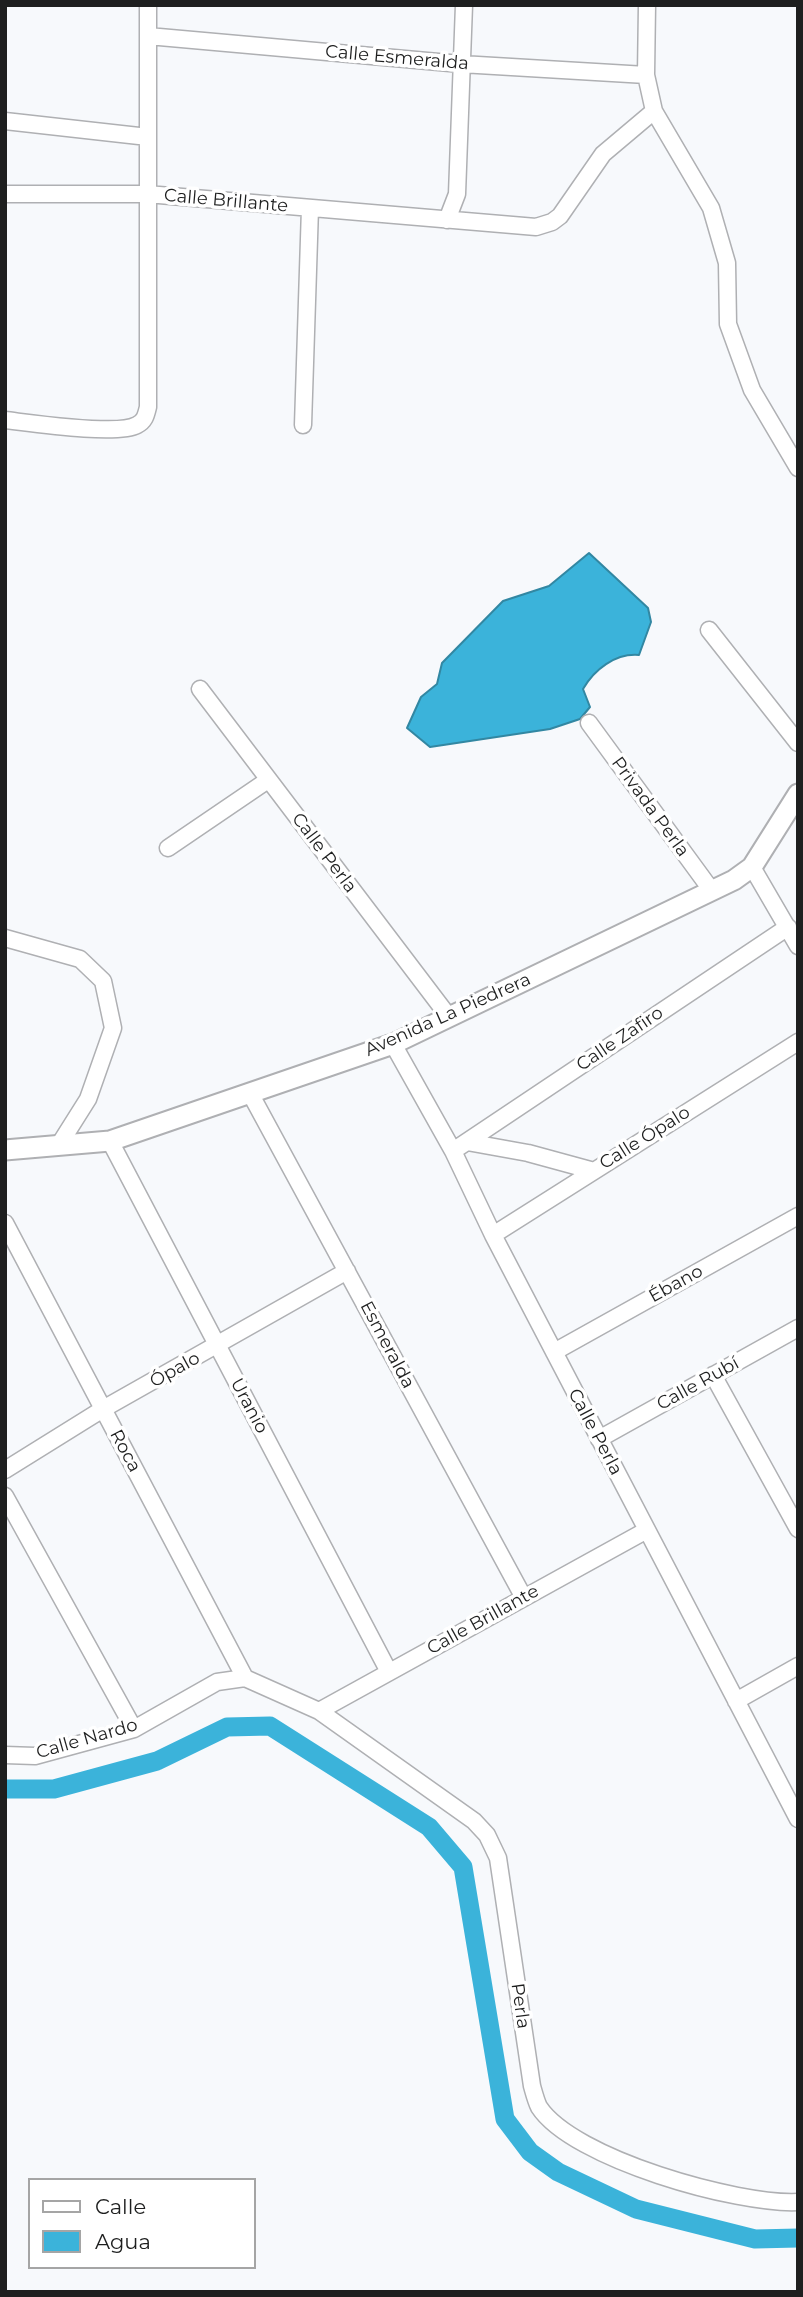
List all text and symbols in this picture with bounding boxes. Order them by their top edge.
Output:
street label: Calle Esmeralda [324,41,470,75]
street label: Calle Brillante [163,185,289,217]
street label: Privada Perla [607,753,693,861]
street label: Calle Perla [287,809,361,897]
street label: Avenida La Piedrera [362,969,534,1061]
street label: Calle Zafiro [572,1002,668,1076]
street label: Calle Ópalo [596,1102,694,1174]
street label: Ébano [645,1260,707,1308]
street label: Esmeralda [355,1298,419,1392]
street label: Ópalo [146,1347,204,1393]
street label: Calle Rubí [653,1353,743,1415]
street label: Uranio [225,1375,273,1437]
street label: Calle Perla [563,1385,627,1479]
street label: Roca [105,1426,145,1476]
street label: Calle Brillante [423,1580,543,1660]
street label: Calle Nardo [34,1714,140,1764]
street label: Perla [506,1982,534,2030]
legend [28,2178,256,2269]
text: Calle [95,2194,146,2219]
text: Agua [95,2229,151,2254]

